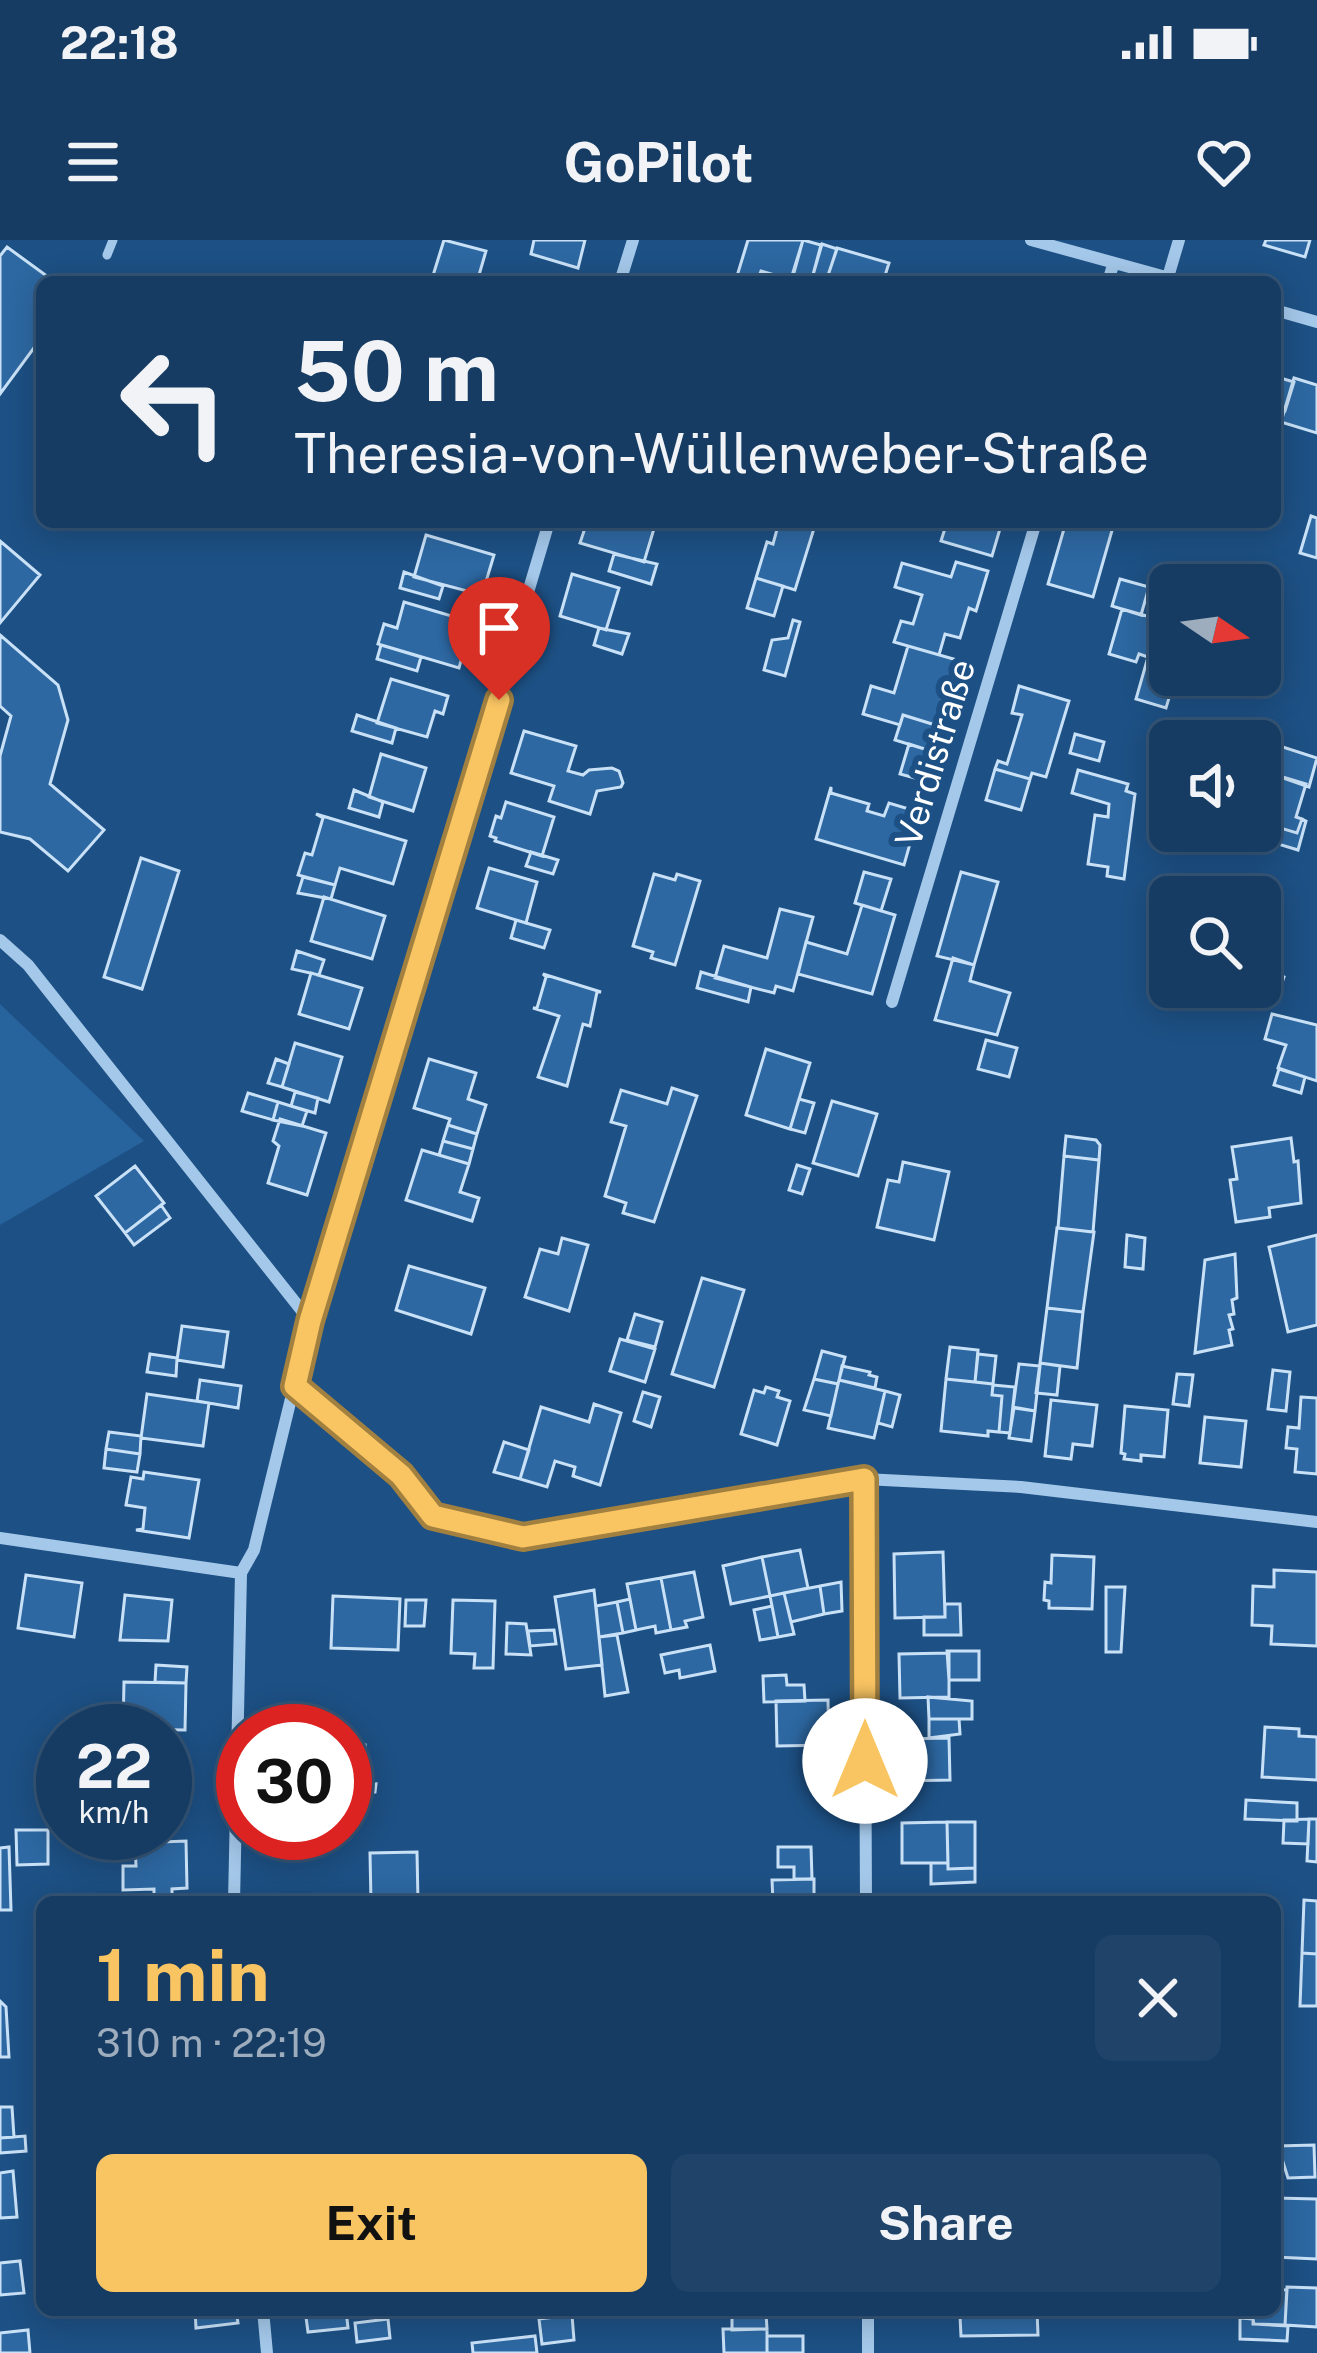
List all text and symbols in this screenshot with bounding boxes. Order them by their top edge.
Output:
text: 22:18 [60,16,179,69]
icon: menu [60,129,126,195]
icon: heart [1191,129,1257,195]
text: GoPilot [564,131,753,194]
text: 50 m [294,321,499,420]
icon: left [96,324,252,480]
text: Theresia-von-Wüllenweber-Straße [294,422,1149,485]
north arrow [1149,564,1281,696]
map controls [1149,564,1281,1008]
pin [448,577,550,700]
icon: arrive [466,595,532,661]
street label: Verdistraße [887,654,983,852]
button: sound [1149,720,1281,852]
button: search [1149,876,1281,1008]
position arrow [802,1698,928,1824]
speed limit sign: 30 [216,1704,372,1860]
text: 22 [76,1731,152,1802]
text: km/h [79,1794,149,1830]
text: 1 min [96,1933,270,2017]
button: close [1095,1935,1221,2061]
text: 310 m · 22:19 [96,2020,327,2066]
button: Exit [96,2154,647,2292]
button: Share [671,2154,1221,2292]

